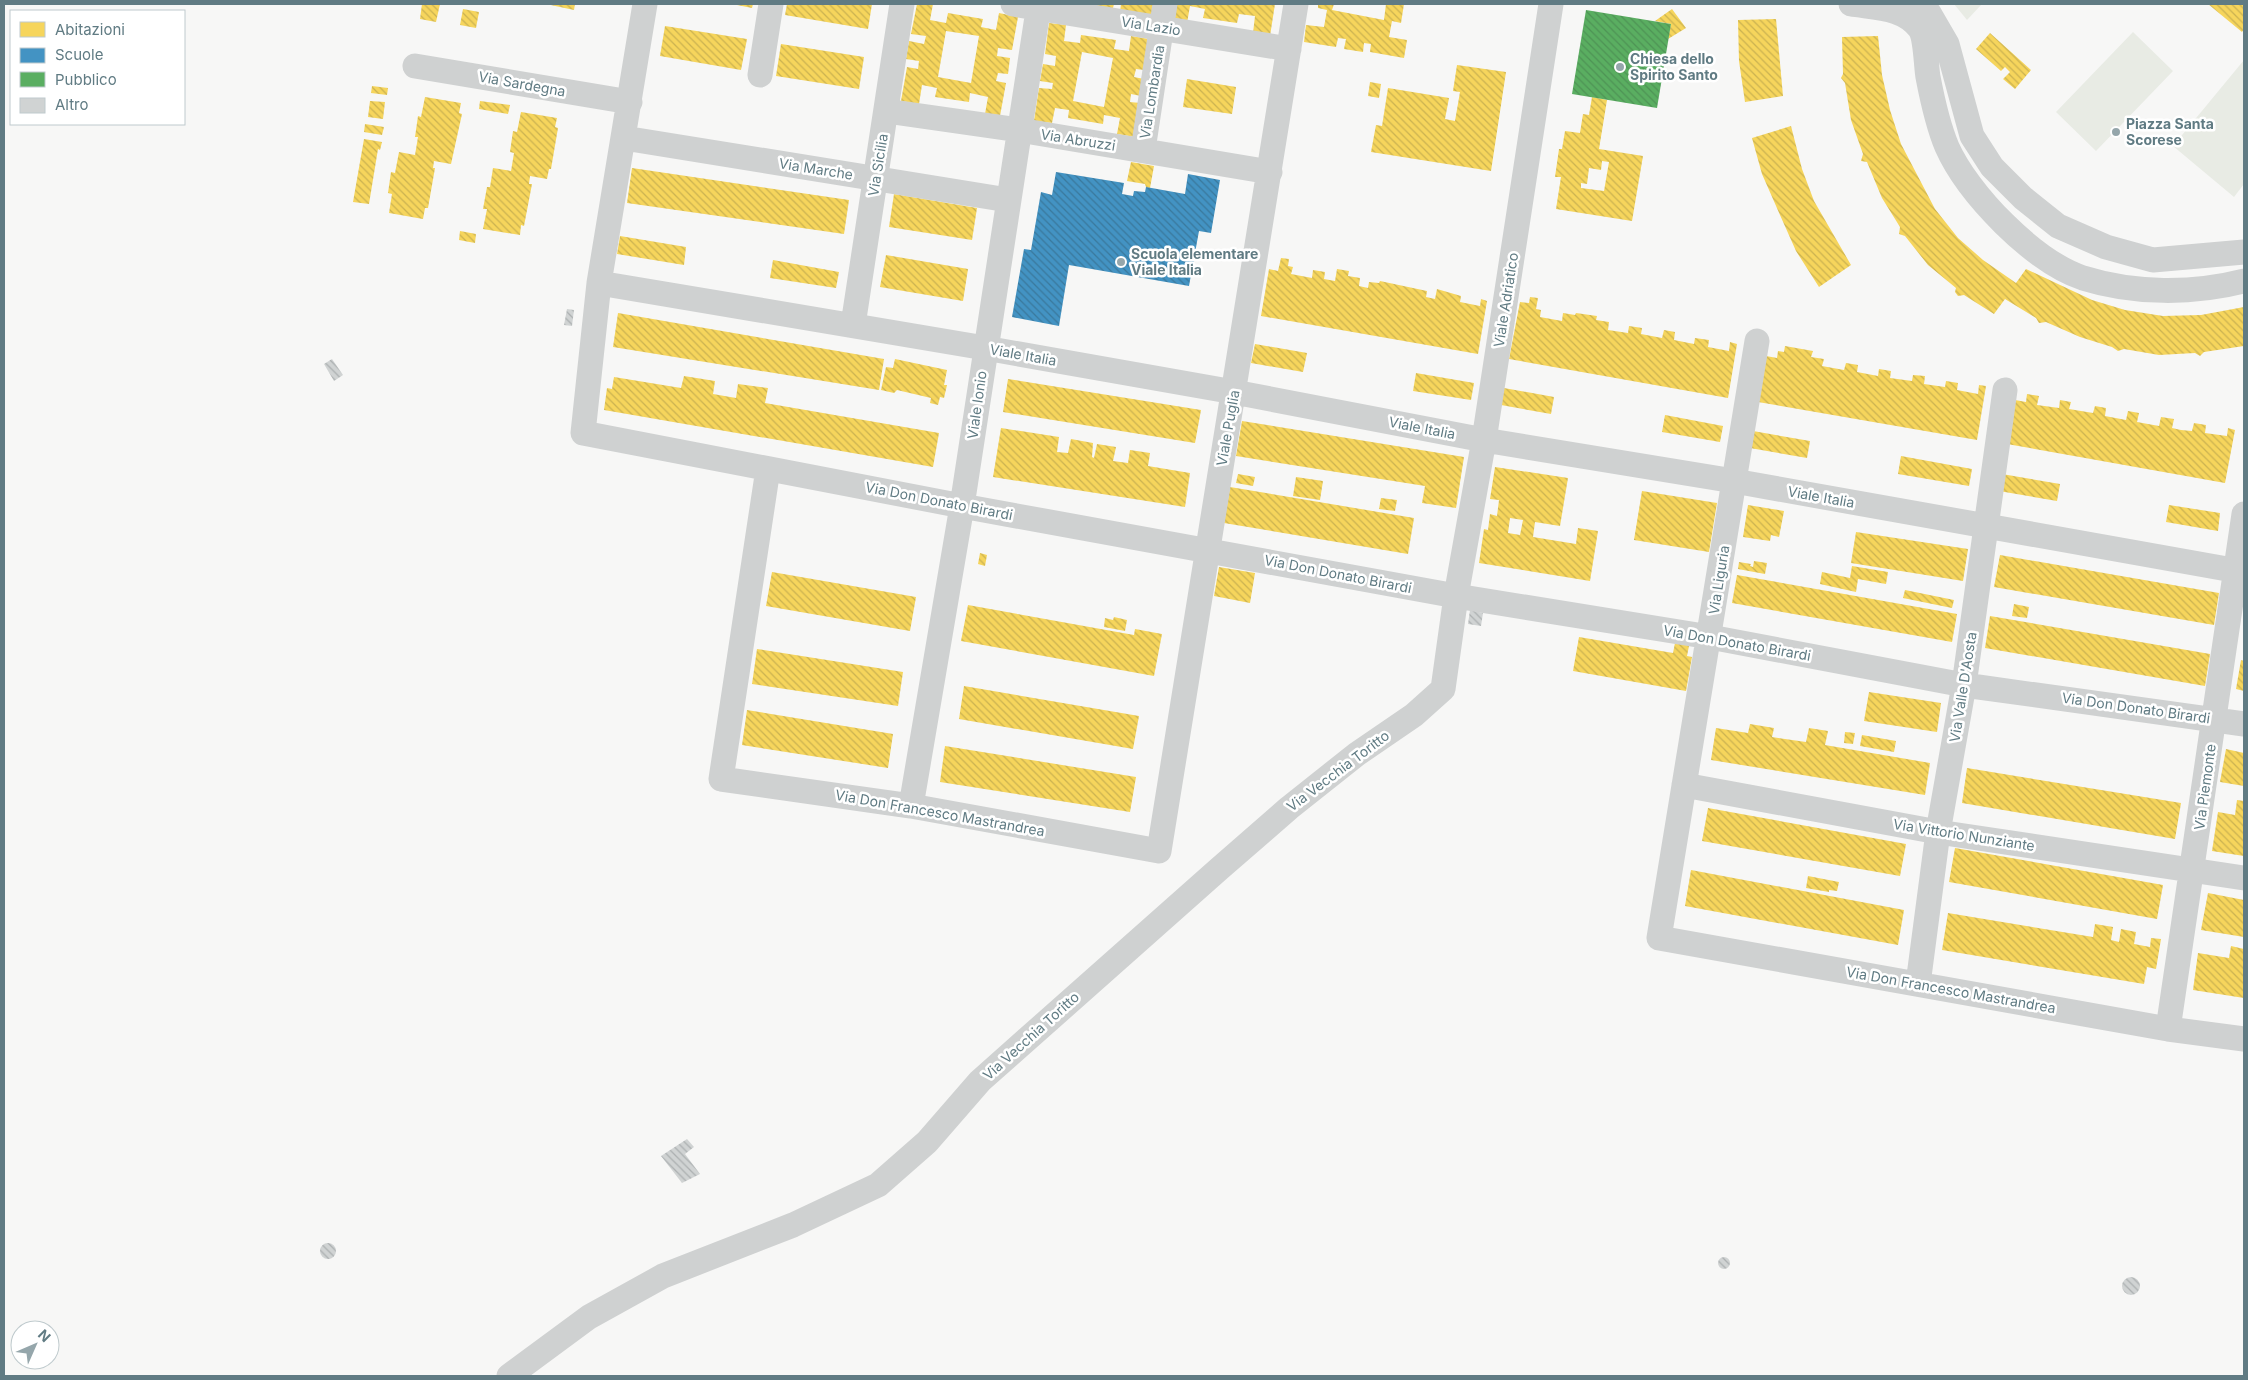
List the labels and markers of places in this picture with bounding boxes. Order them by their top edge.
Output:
place label: Chiesa dello Spirito Santo [1630,50,1718,83]
marker: Chiesa dello Spirito Santo [1614,61,1626,73]
place label: Piazza Santa Scorese [2126,115,2214,148]
marker: Piazza Santa Scorese [2110,126,2122,138]
place label: Scuola elementare Viale Italia [1131,245,1258,278]
marker: Scuola elementare Viale Italia [1115,256,1127,268]

